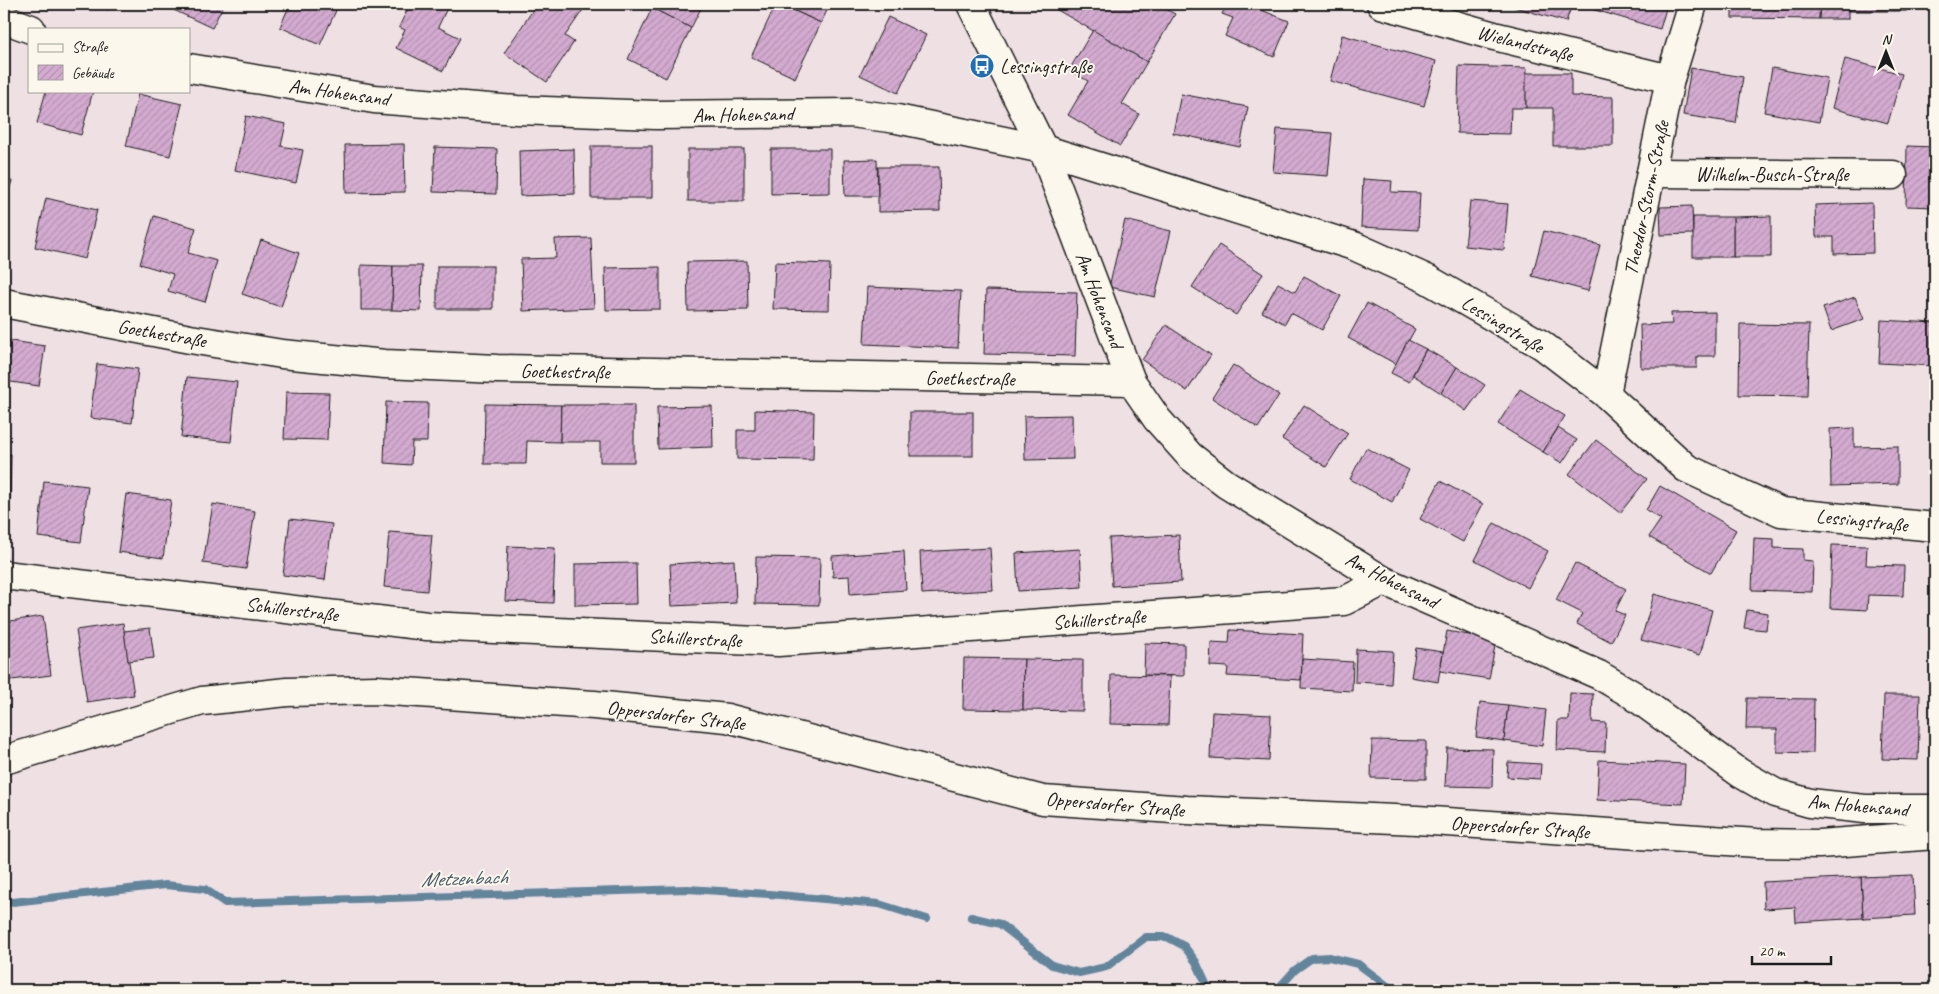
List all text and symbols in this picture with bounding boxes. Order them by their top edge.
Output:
street label: Wielandstraße [1475,20,1577,68]
legend [28,28,190,92]
north arrow [1862,28,1912,78]
text: N [1882,31,1893,48]
text: Straße [72,38,108,57]
bus stop icon: Lessingstraße [969,53,995,79]
place label: Lessingstraße [1000,54,1093,79]
text: Gebäude [72,64,115,83]
street label: Am Hohensand [287,73,394,112]
street label: Am Hohensand [692,101,797,128]
street label: Theodor-Storm-Straße [1618,117,1675,277]
street label: Wilhelm-Busch-Straße [1695,162,1850,187]
street label: Am Hohensand [1070,249,1130,355]
street label: Lessingstraße [1457,290,1550,360]
street label: Goethestraße [116,313,210,354]
street label: Goethestraße [520,358,611,385]
street label: Goethestraße [925,365,1016,392]
street label: Lessingstraße [1815,503,1910,538]
street label: Am Hohensand [1341,546,1445,616]
street label: Schillerstraße [244,591,341,628]
street label: Schillerstraße [1052,604,1148,635]
street label: Schillerstraße [648,624,744,653]
street label: Oppersdorfer Straße [605,695,748,737]
street label: Oppersdorfer Straße [1045,786,1187,823]
street label: Am Hohensand [1807,789,1912,823]
street label: Oppersdorfer Straße [1450,810,1592,845]
water label: Metzenbach [420,863,509,893]
scale bar [1752,934,1830,966]
text: 20 m [1759,942,1786,961]

